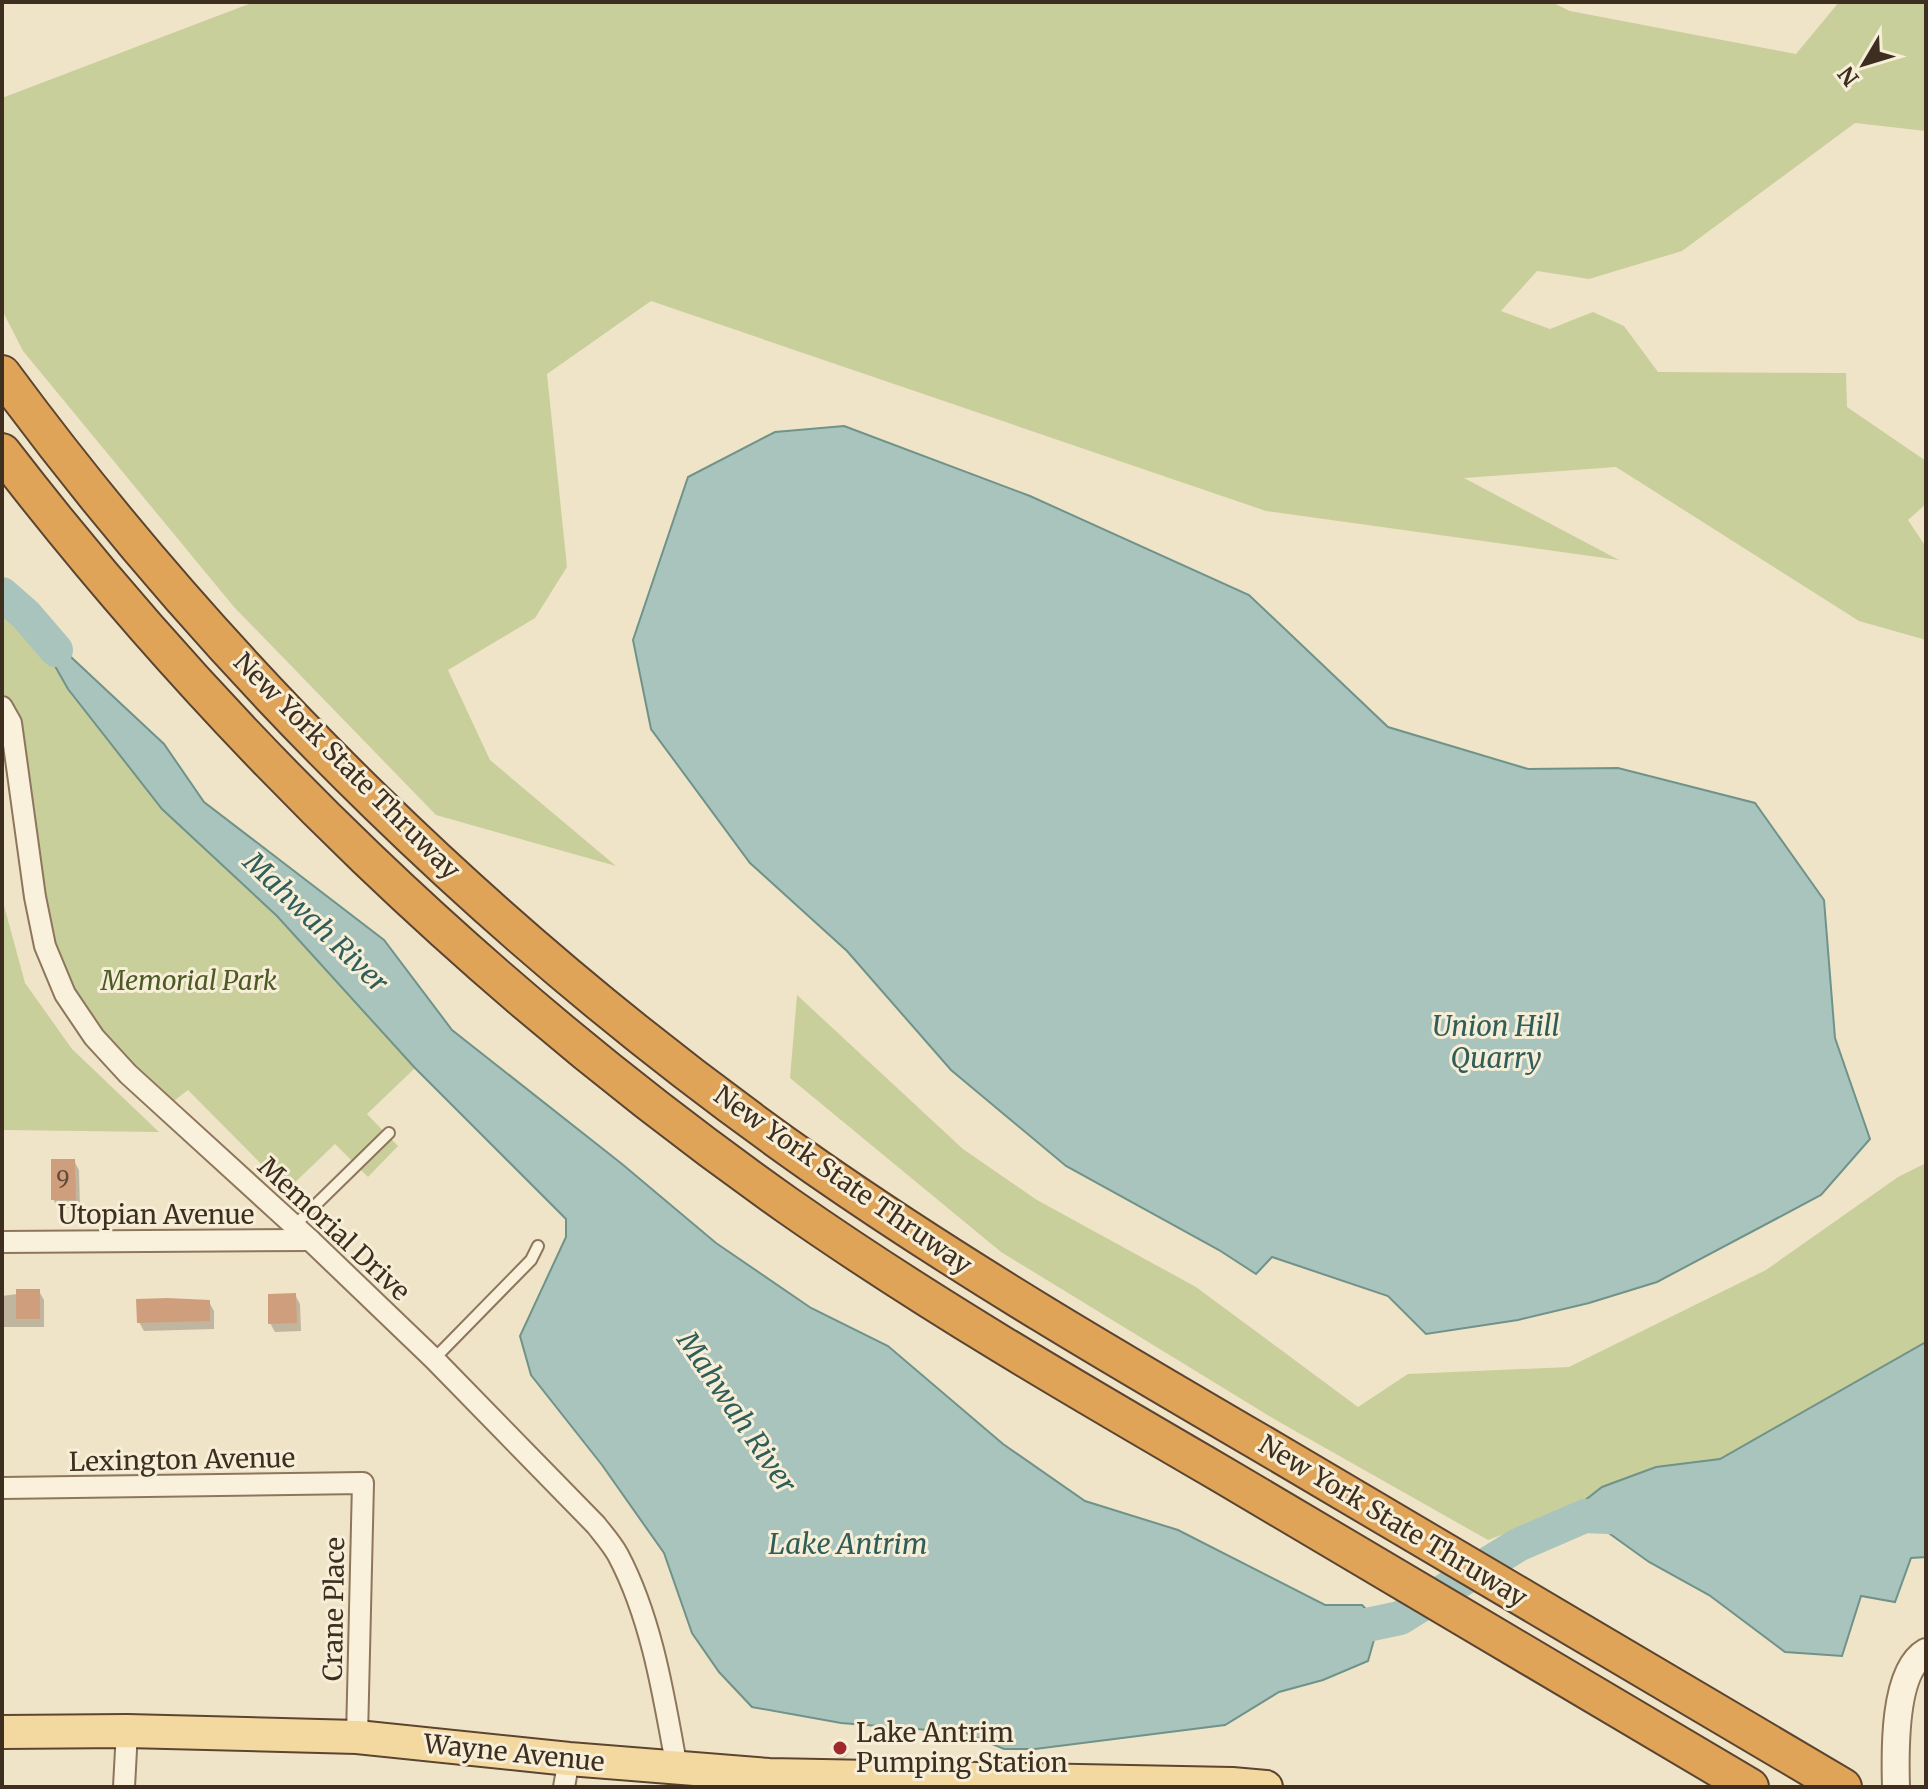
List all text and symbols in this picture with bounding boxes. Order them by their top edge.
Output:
north arrow [1824,24,1904,104]
text: N [1831,60,1865,92]
street label: New York State Thruway [227,645,468,887]
water label: Mahwah River [235,843,396,1000]
park label: Memorial Park [100,964,277,997]
water label: Union Hill Quarry [1432,1008,1560,1076]
street label: New York State Thruway [708,1078,979,1282]
street label: Memorial Drive [251,1150,417,1307]
house number: 9 [56,1165,70,1193]
street label: Utopian Avenue [58,1198,254,1231]
water label: Mahwah River [669,1324,805,1500]
street label: New York State Thruway [1253,1427,1534,1614]
street label: Lexington Avenue [69,1441,295,1478]
water label: Lake Antrim [769,1526,927,1562]
street label: Crane Place [316,1537,351,1681]
place label: Lake Antrim Pumping Station [856,1716,1068,1779]
street label: Wayne Avenue [421,1726,606,1778]
marker: Lake Antrim Pumping Station [831,1739,849,1757]

